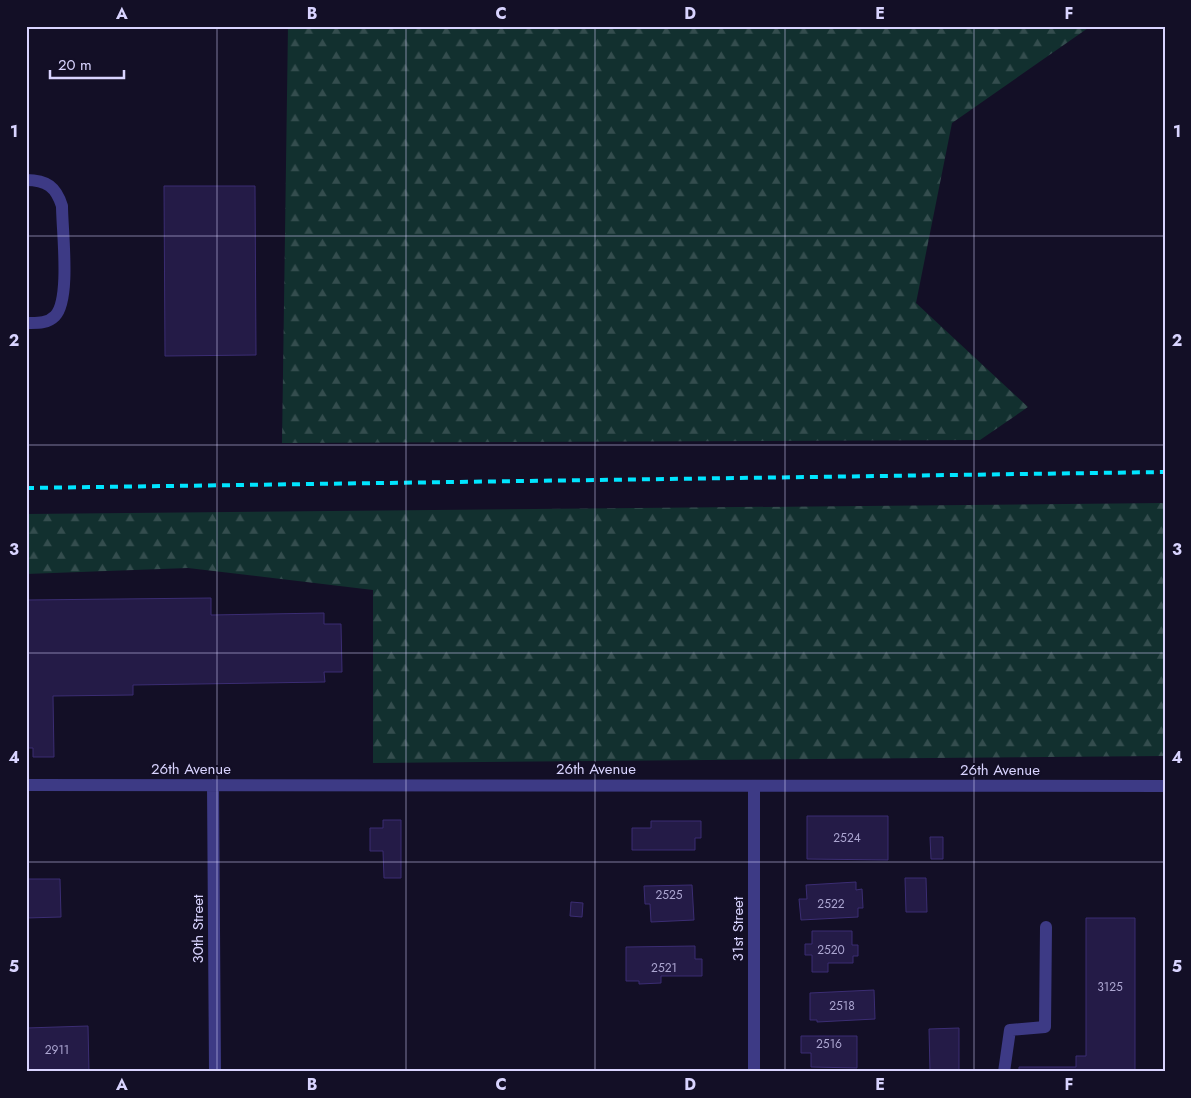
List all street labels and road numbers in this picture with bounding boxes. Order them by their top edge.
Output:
street label: 26th Avenue [151,758,231,780]
street label: 26th Avenue [556,758,636,780]
street label: 26th Avenue [960,759,1040,781]
street label: 30th Street [187,894,209,963]
street label: 31st Street [727,896,749,961]

